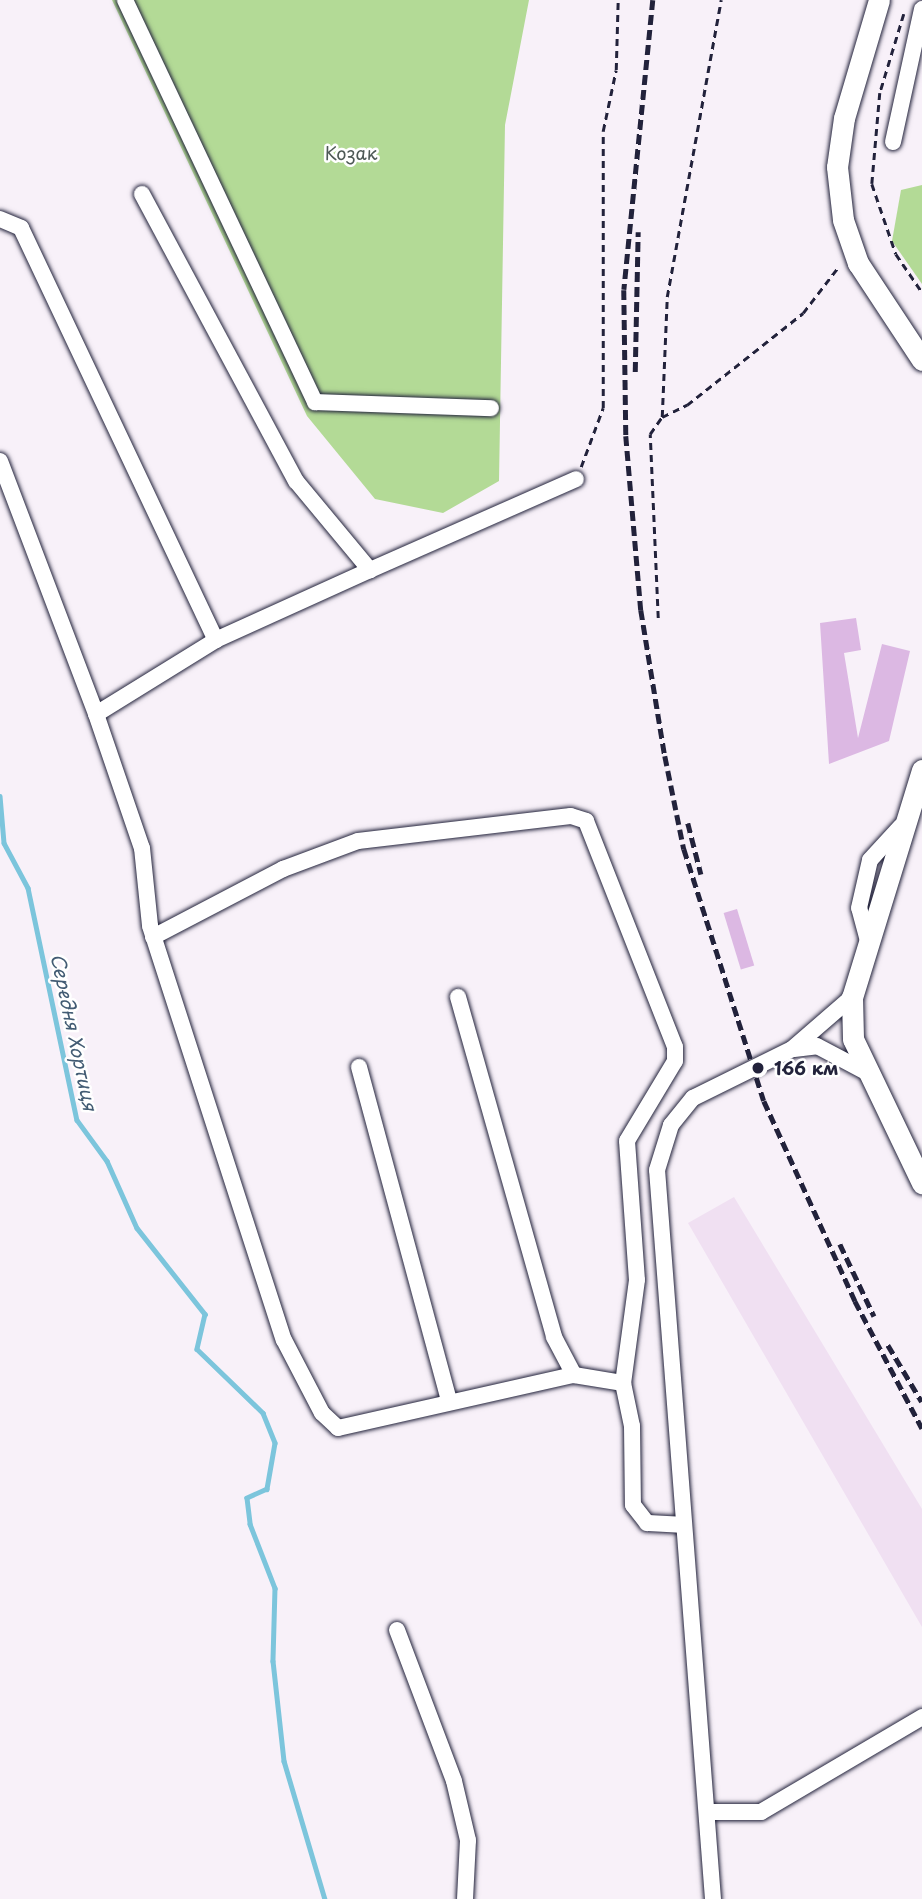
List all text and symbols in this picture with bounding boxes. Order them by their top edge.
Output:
park label: Козак [325,142,377,164]
water label: Середня Хортиця [46,951,102,1113]
place label: 166 км [774,1057,840,1079]
marker: 166 км [748,1058,768,1078]

